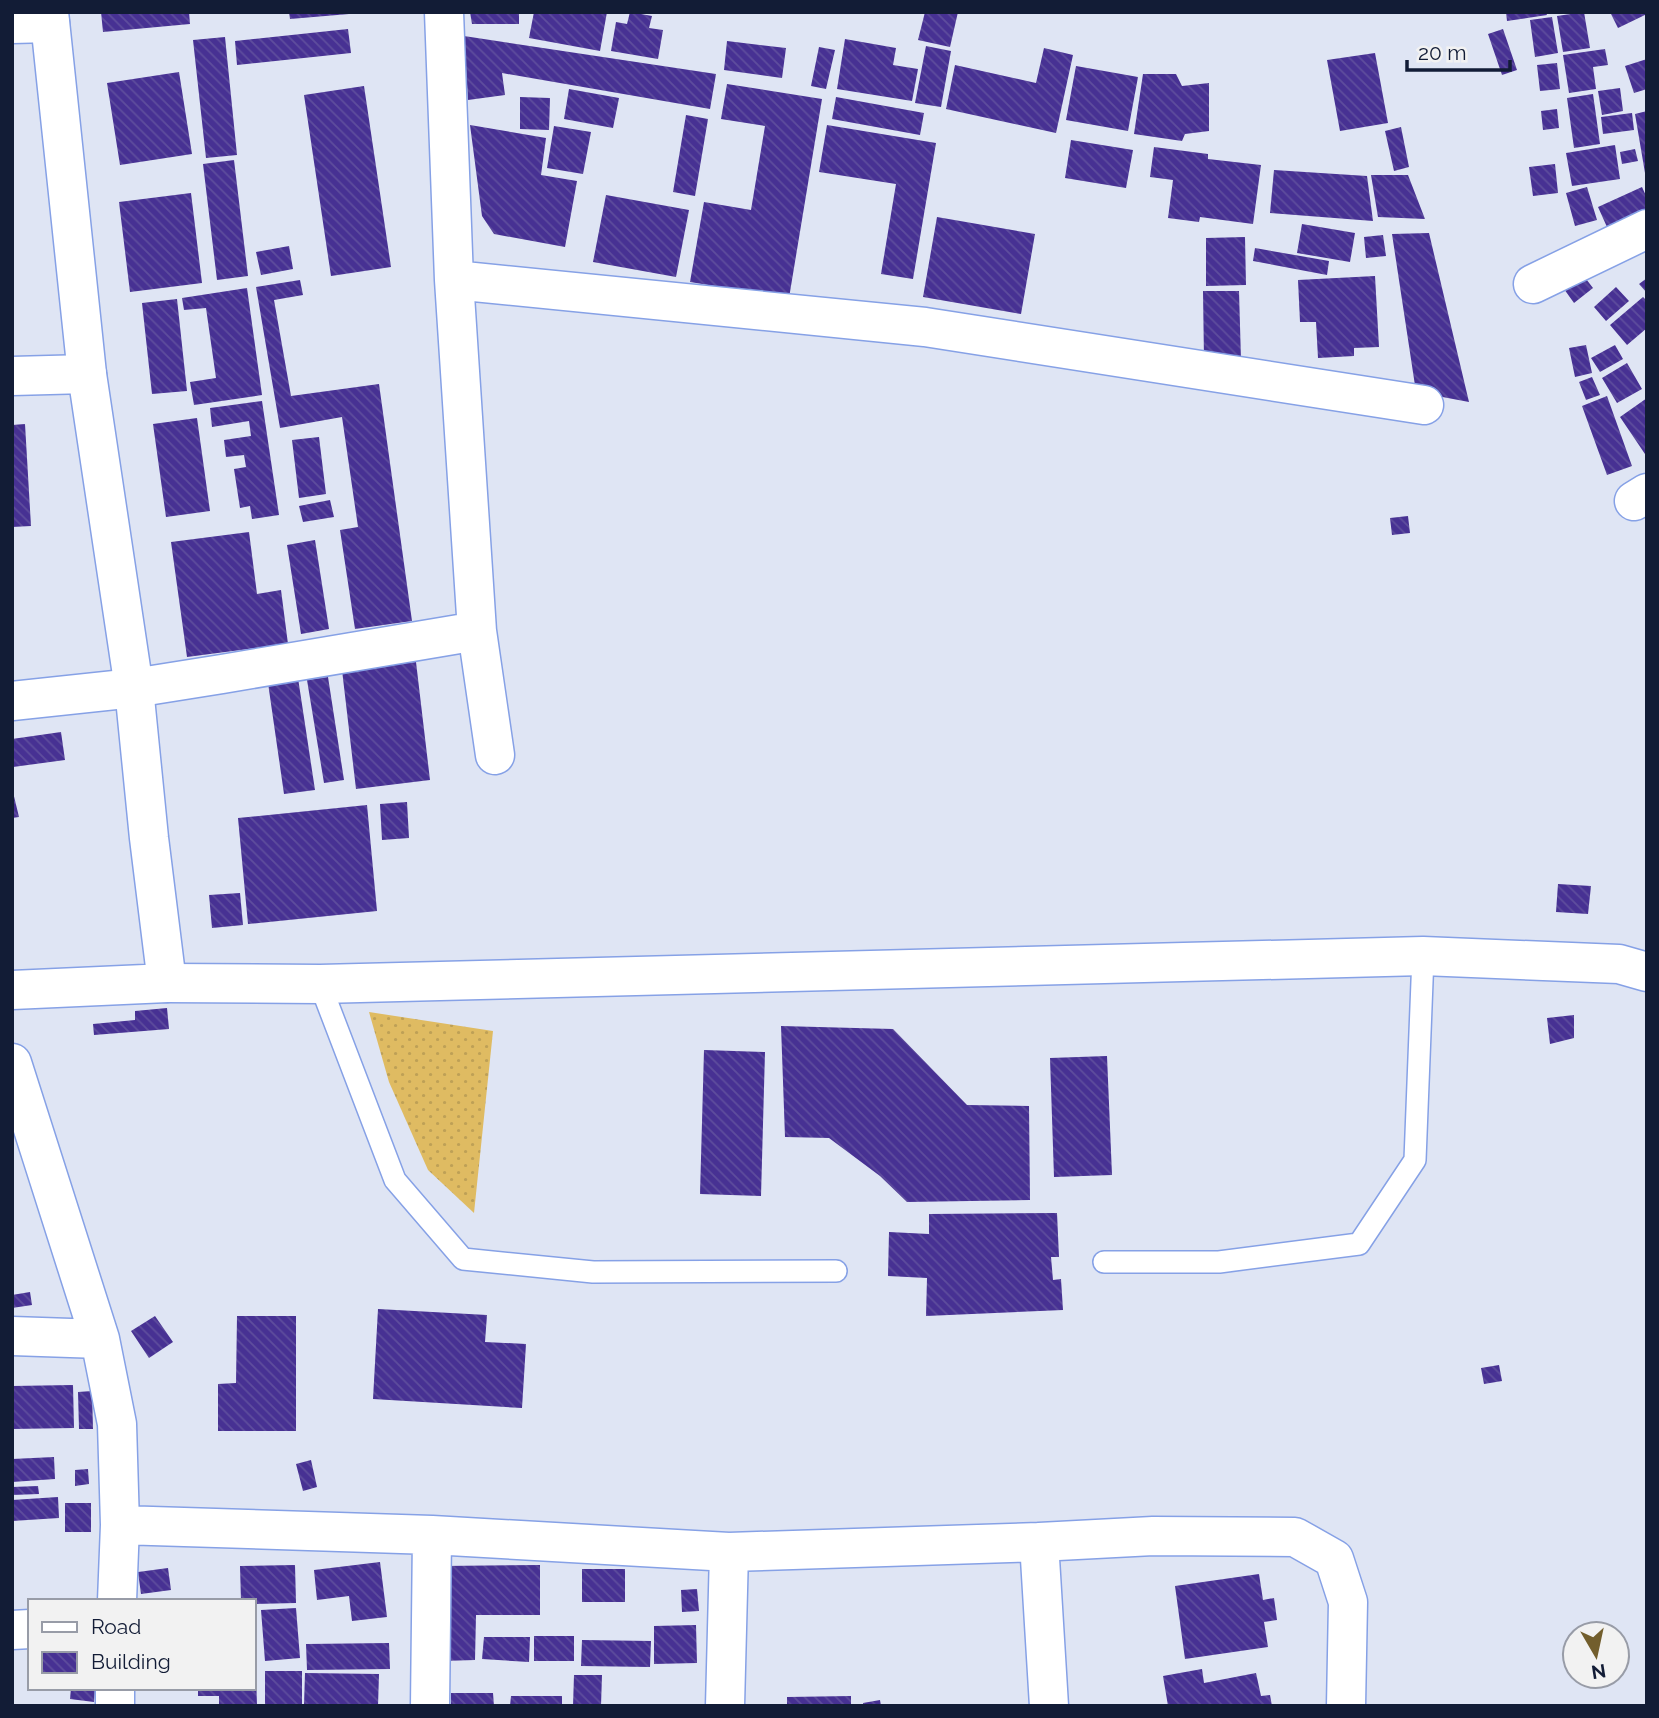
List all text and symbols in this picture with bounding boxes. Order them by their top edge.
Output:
scale bar [1407,28,1510,72]
text: 20 m [1418,40,1466,65]
legend [28,1599,256,1690]
text: Road [91,1614,141,1639]
north arrow [1561,1620,1631,1690]
text: Building [91,1649,171,1674]
text: N [1590,1660,1608,1684]

